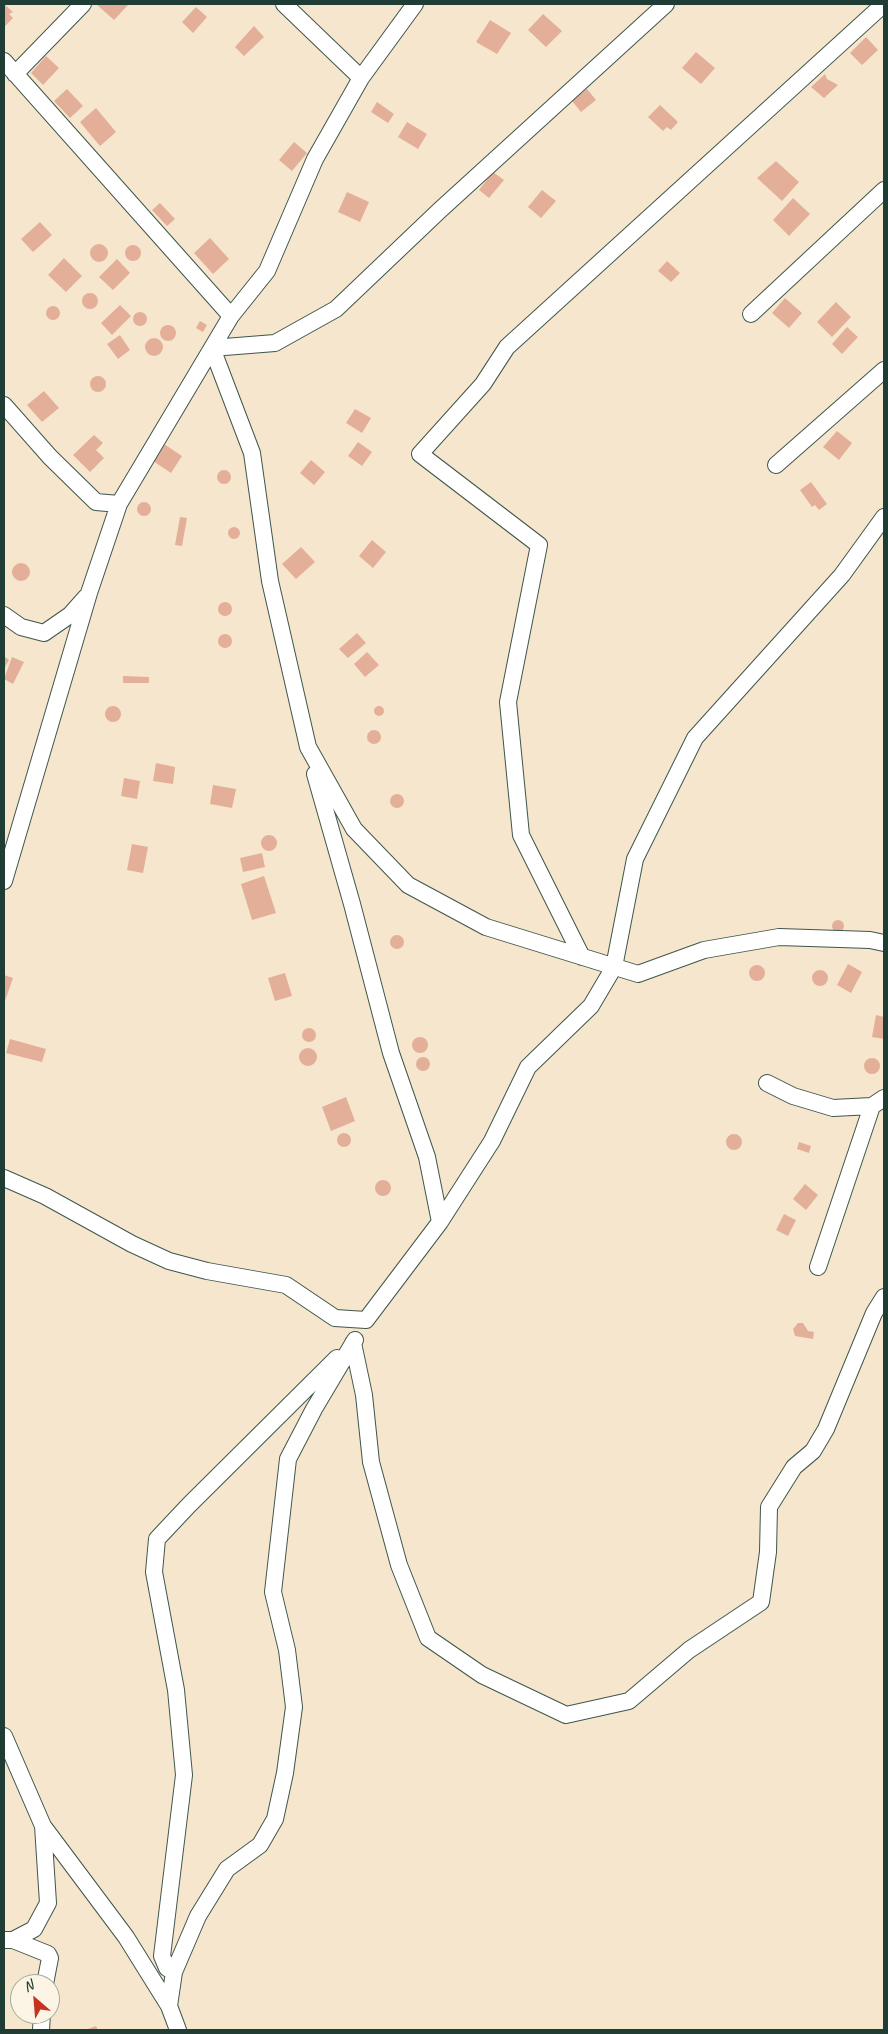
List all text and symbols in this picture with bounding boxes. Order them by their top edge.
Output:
north arrow [10,1974,60,2024]
text: N [21,1977,36,1996]

